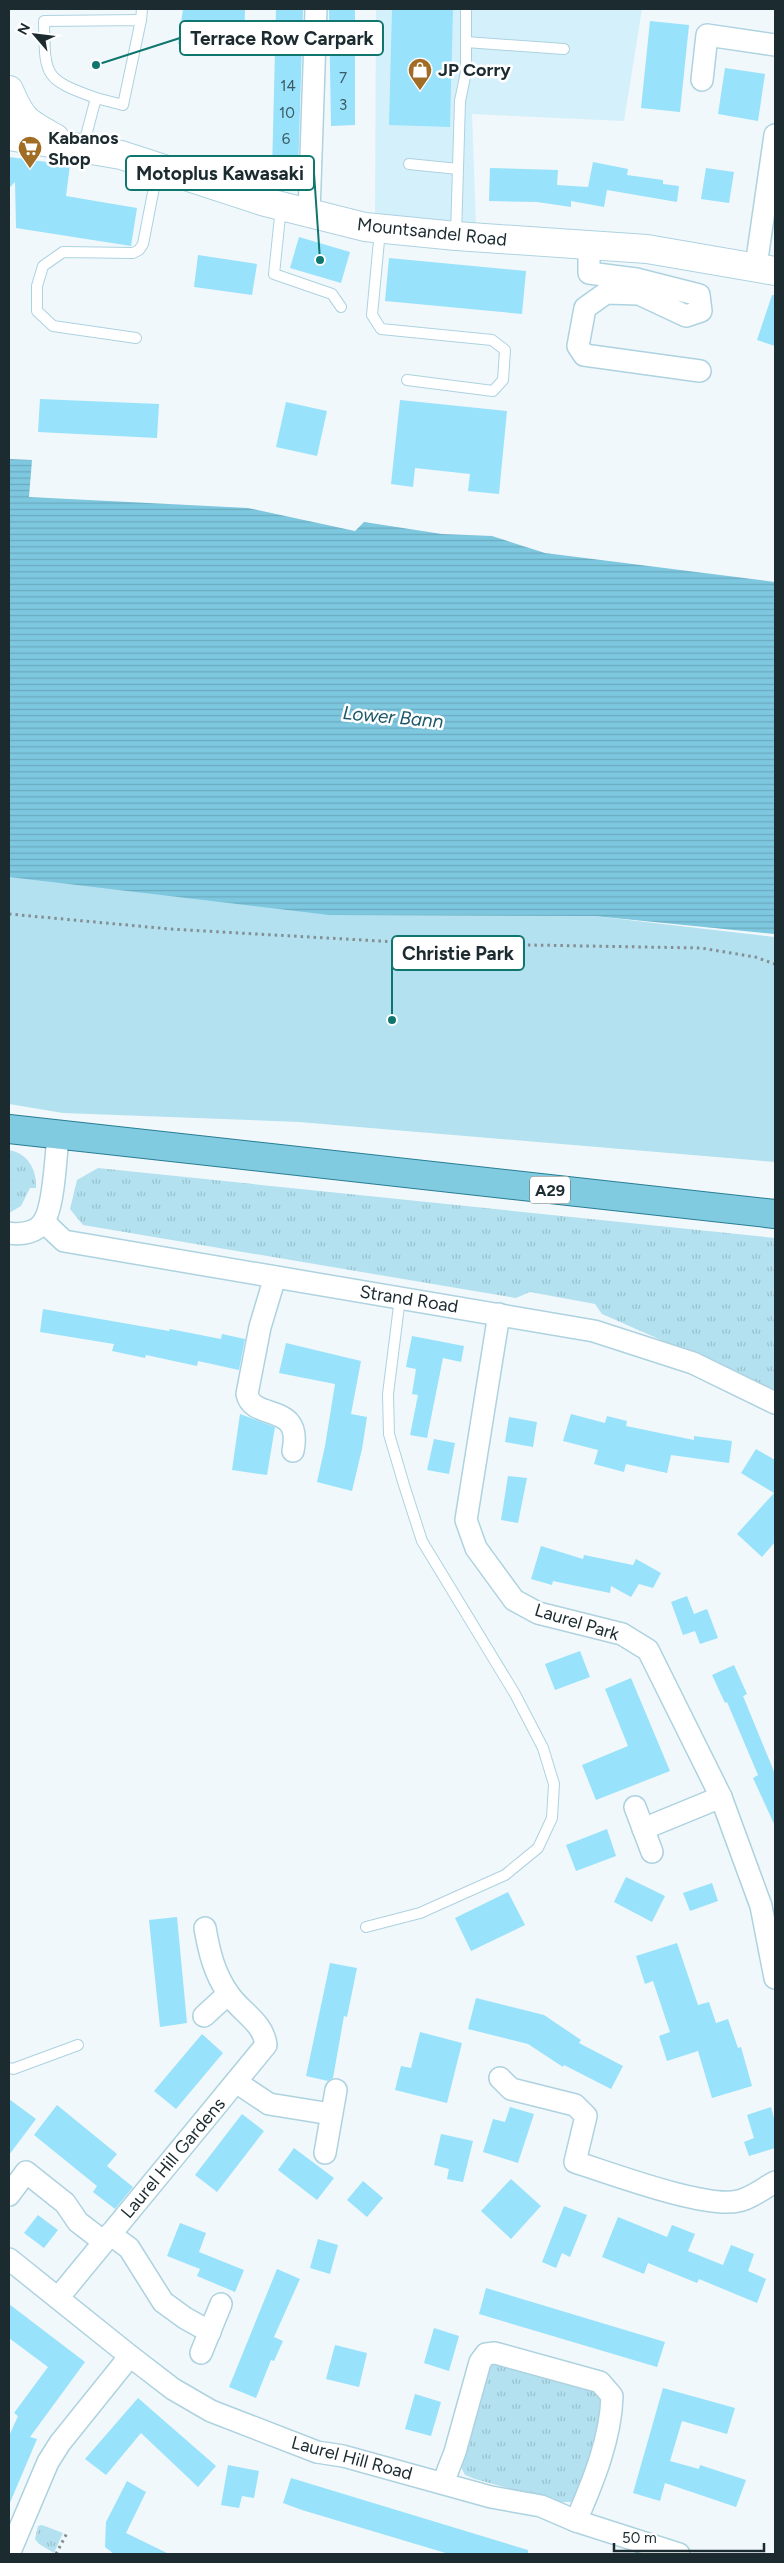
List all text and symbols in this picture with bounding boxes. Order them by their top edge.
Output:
north arrow [10,10,60,60]
text: N [14,20,34,38]
callout: Terrace Row Carpark [180,21,383,55]
text: Terrace Row Carpark [190,27,375,50]
shop icon: JP Corry [407,57,433,91]
place label: JP Corry [438,59,511,81]
house number: 7 [339,69,347,87]
house number: 14 [280,77,296,95]
house number: 3 [339,96,347,114]
house number: 10 [279,104,295,122]
place label: Kabanos Shop [48,127,119,170]
house number: 6 [282,130,291,148]
supermarket icon: Kabanos Shop [17,135,43,169]
callout: Motoplus Kawasaki [126,156,314,190]
text: Motoplus Kawasaki [136,162,304,185]
street label: Mountsandel Road [356,213,508,251]
water label: Lower Bann [342,701,445,733]
callout: Christie Park [392,936,524,970]
text: Christie Park [402,942,515,965]
road number: A29 [530,1176,570,1204]
street label: Strand Road [358,1280,460,1318]
street label: Laurel Park [532,1599,622,1645]
street label: Laurel Hill Gardens [116,2093,230,2223]
street label: Laurel Hill Road [289,2431,415,2485]
scale bar [614,2520,764,2552]
text: 50 m [622,2529,657,2547]

